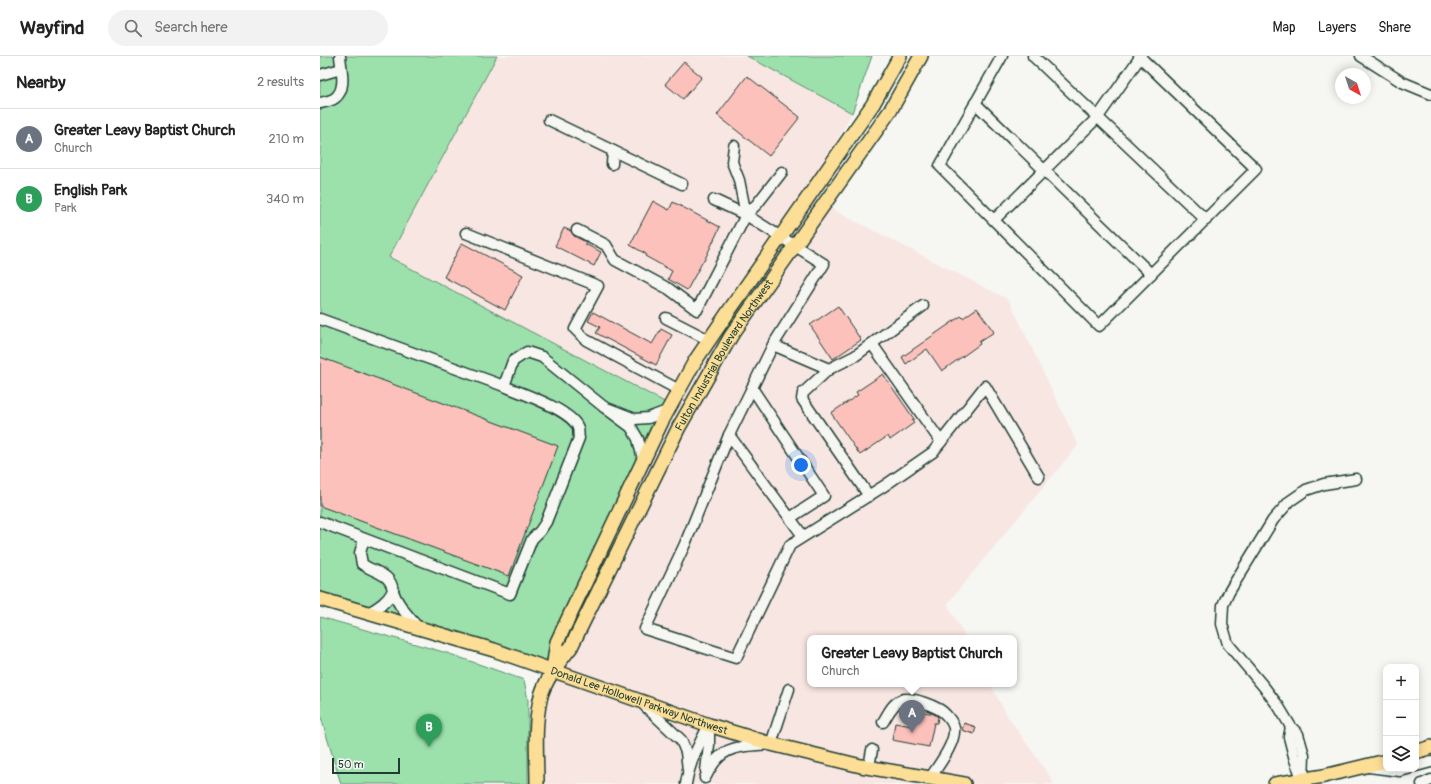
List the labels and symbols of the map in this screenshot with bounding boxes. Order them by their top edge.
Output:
north arrow [1335,68,1371,104]
street label: Fulton Industrial Boulevard Northwest [672,276,776,433]
your location [791,455,811,475]
street label: Donald Lee Hollowell Parkway Northwest [549,664,730,737]
pin: A [899,700,925,733]
pin: B [416,714,442,747]
scale bar [332,756,400,775]

